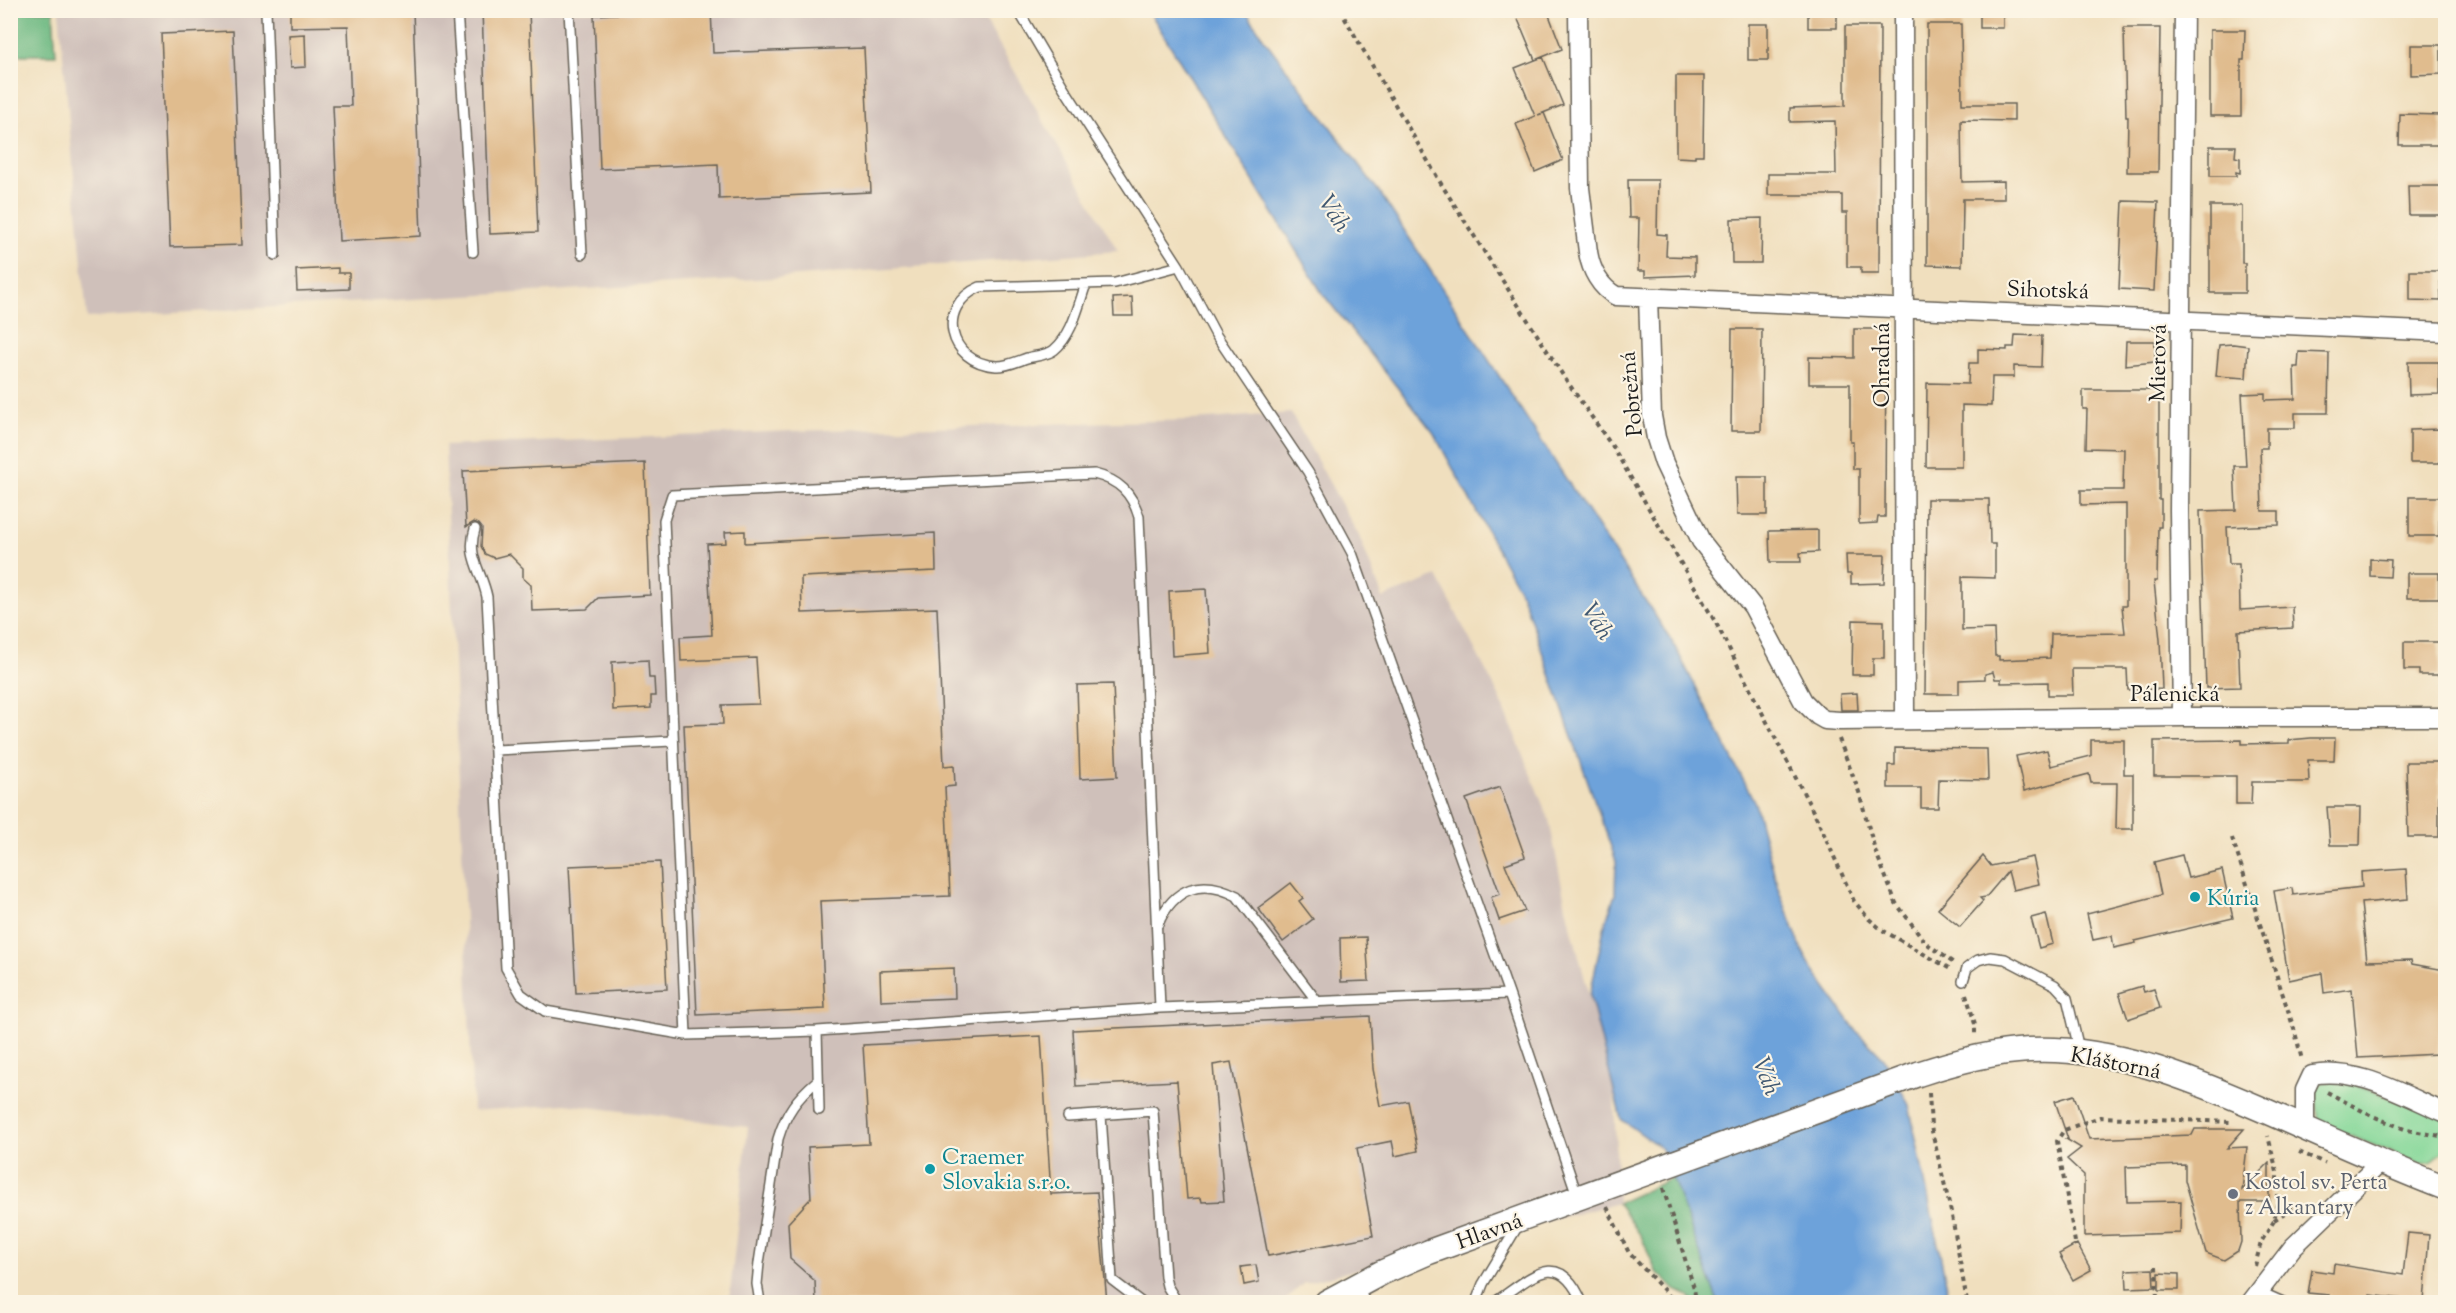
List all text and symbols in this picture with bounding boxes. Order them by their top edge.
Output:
water label: Váh [1308,189,1358,240]
street label: Sihotská [2006,275,2090,309]
street label: Ohradná [1868,322,1900,408]
street label: Mierová [2143,324,2177,402]
street label: Pobrežná [1613,350,1653,438]
water label: Váh [1572,597,1621,648]
street label: Pálenická [2130,680,2220,712]
place label: Kúria [2207,884,2260,916]
marker: Kúria [2188,890,2202,904]
street label: Kláštorná [2067,1040,2164,1089]
water label: Váh [1742,1053,1788,1101]
place label: Craemer Slovakia s.r.o. [942,1143,1071,1200]
marker: Craemer Slovakia s.r.o. [923,1162,937,1176]
place label: Kostol sv. Perta z Alkantary [2245,1168,2388,1225]
marker: Kostol sv. Perta z Alkantary [2226,1187,2240,1201]
street label: Hlavná [1453,1206,1527,1259]

